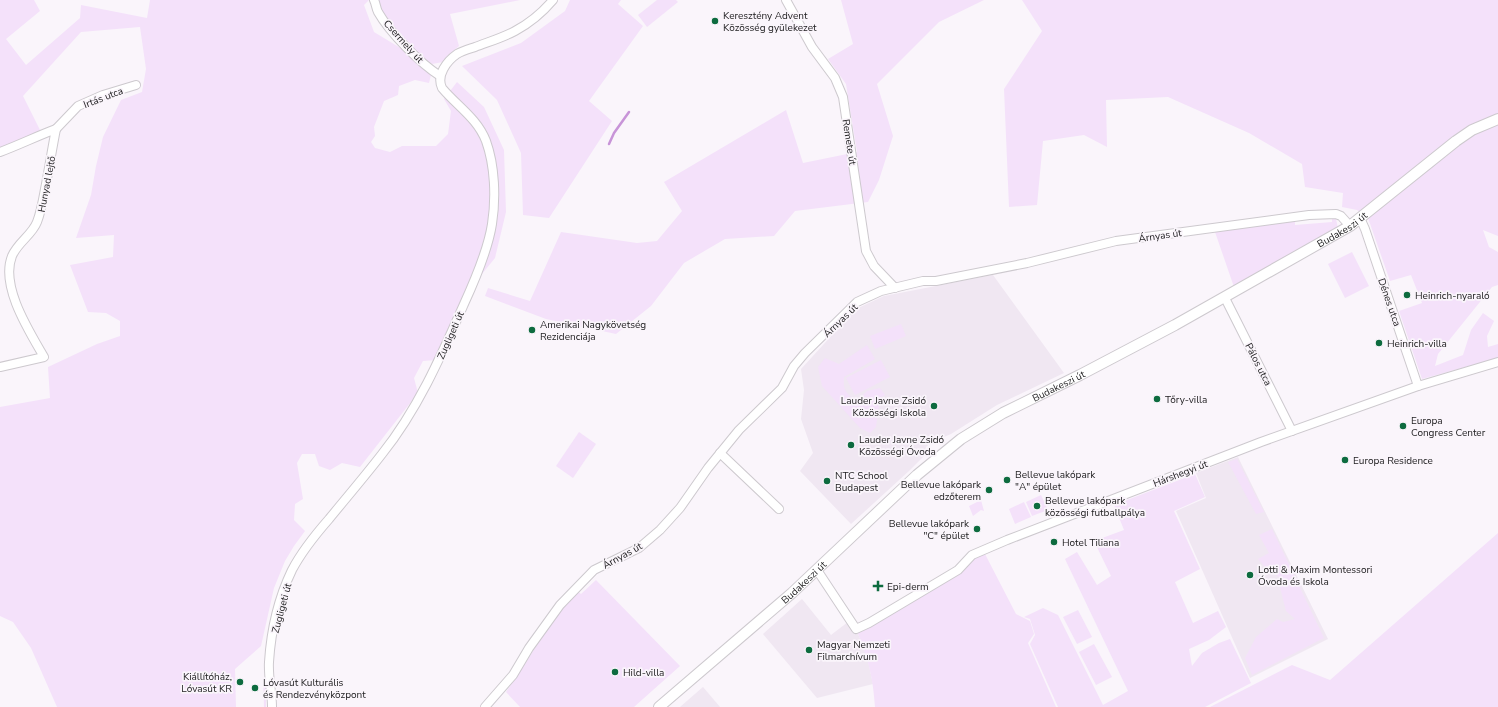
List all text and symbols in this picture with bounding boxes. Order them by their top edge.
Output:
place label: Keresztény Advent Közösség gyülekezet [723,9,817,35]
marker: Keresztény Advent Közösség gyülekezet [710,16,720,26]
street label: Csermely út [380,17,427,67]
street label: Irtás utca [81,84,125,112]
street label: Remete út [838,118,860,167]
street label: Hunyad lejtő [35,154,59,214]
street label: Budakeszi út [1315,208,1371,251]
street label: Árnyas út [1138,226,1183,246]
street label: Dénes utca [1374,276,1404,328]
place label: Heinrich-nyaraló [1415,289,1490,303]
marker: Heinrich-nyaraló [1402,290,1412,300]
street label: Árnyas út [820,300,861,341]
street label: Zugligeti út [434,309,468,362]
place label: Amerikai Nagykövetség Rezidenciája [540,318,646,344]
marker: Amerikai Nagykövetség Rezidenciája [527,325,537,335]
place label: Heinrich-villa [1387,337,1447,351]
marker: Heinrich-villa [1374,338,1384,348]
street label: Pálos utca [1241,341,1275,388]
street label: Budakeszi út [1030,367,1088,406]
place label: Tőry-villa [1165,393,1207,407]
place label: Lauder Javne Zsidó Közösségi Iskola [841,394,926,420]
marker: Tőry-villa [1152,394,1162,404]
marker: Lauder Javne Zsidó Közösségi Iskola [929,401,939,411]
place label: Europa Congress Center [1411,414,1486,440]
marker: Europa Congress Center [1398,421,1408,431]
place label: Lauder Javne Zsidó Közösségi Óvoda [859,433,945,459]
marker: Lauder Javne Zsidó Közösségi Óvoda [846,440,856,450]
place label: Europa Residence [1353,454,1433,468]
marker: Europa Residence [1340,455,1350,465]
street label: Hárshegyi út [1151,457,1210,491]
place label: Bellevue lakópark "A" épület [1015,468,1096,494]
place label: NTC School Budapest [835,469,888,495]
marker: Bellevue lakópark "A" épület [1002,475,1012,485]
marker: NTC School Budapest [822,476,832,486]
place label: Bellevue lakópark edzőterem [901,478,982,504]
marker: Bellevue lakópark edzőterem [984,485,994,495]
place label: Bellevue lakópark közösségi futballpálya [1045,494,1145,520]
marker: Bellevue lakópark közösségi futballpálya [1032,501,1042,511]
place label: Bellevue lakópark "C" épület [889,517,970,543]
marker: Bellevue lakópark "C" épület [972,524,982,534]
place label: Hotel Tiliana [1062,536,1119,550]
marker: Hotel Tiliana [1049,537,1059,547]
street label: Árnyas út [600,539,645,573]
street label: Budakeszi út [778,558,830,607]
place label: Lotti & Maxim Montessori Óvoda és Iskola [1258,563,1372,589]
marker: Lotti & Maxim Montessori Óvoda és Iskola [1245,570,1255,580]
marker: Epi-derm [872,580,884,592]
place label: Epi-derm [887,580,929,594]
street label: Zugligeti út [269,581,295,635]
place label: Magyar Nemzeti Filmarchívum [817,638,890,664]
marker: Magyar Nemzeti Filmarchívum [804,645,814,655]
place label: Hild-villa [623,666,664,680]
marker: Hild-villa [610,667,620,677]
place label: Kiállítóház, Lóvasút KR [181,670,232,696]
place label: Lóvasút Kulturális és Rendezvényközpont [263,676,366,702]
marker: Kiállítóház, Lóvasút KR [235,677,245,687]
marker: Lóvasút Kulturális és Rendezvényközpont [250,683,260,693]

